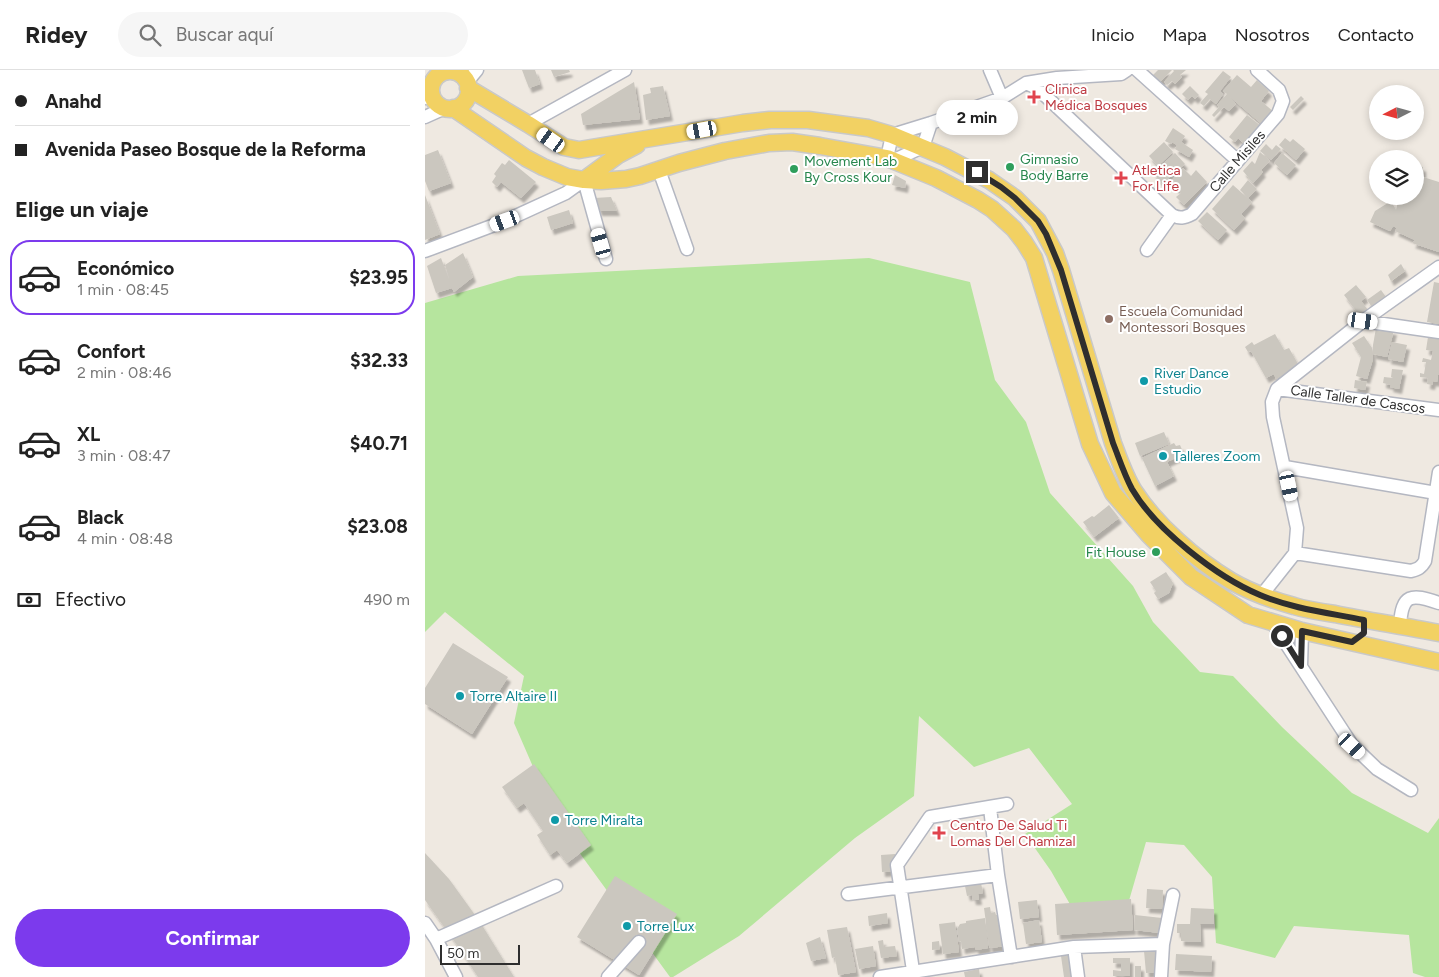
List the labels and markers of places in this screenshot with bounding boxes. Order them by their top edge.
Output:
place label: Clinica Médica Bosques [1045,81,1147,114]
marker: Clinica Médica Bosques [1027,90,1041,104]
place label: Gimnasio Body Barre [1020,151,1089,184]
place label: Movement Lab By Cross Kour [804,153,897,186]
marker: Gimnasio Body Barre [1004,161,1016,173]
place label: Atletica For Life [1132,162,1181,195]
marker: Movement Lab By Cross Kour [788,163,800,175]
marker: Atletica For Life [1114,171,1128,185]
place label: Escuela Comunidad Montessori Bosques [1119,303,1246,336]
marker: Escuela Comunidad Montessori Bosques [1103,313,1115,325]
place label: River Dance Estudio [1154,365,1229,398]
marker: River Dance Estudio [1138,375,1150,387]
place label: Talleres Zoom [1173,448,1260,465]
marker: Talleres Zoom [1157,450,1169,462]
place label: Fit House [1086,544,1146,561]
marker: Fit House [1150,546,1162,558]
place label: Torre Altaire II [470,688,557,705]
marker: Torre Altaire II [454,690,466,702]
place label: Torre Miralta [565,812,643,829]
marker: Torre Miralta [549,814,561,826]
place label: Centro De Salud Ti Lomas Del Chamizal [950,817,1076,850]
marker: Centro De Salud Ti Lomas Del Chamizal [932,826,946,840]
place label: Torre Lux [637,918,695,935]
marker: Torre Lux [621,920,633,932]

